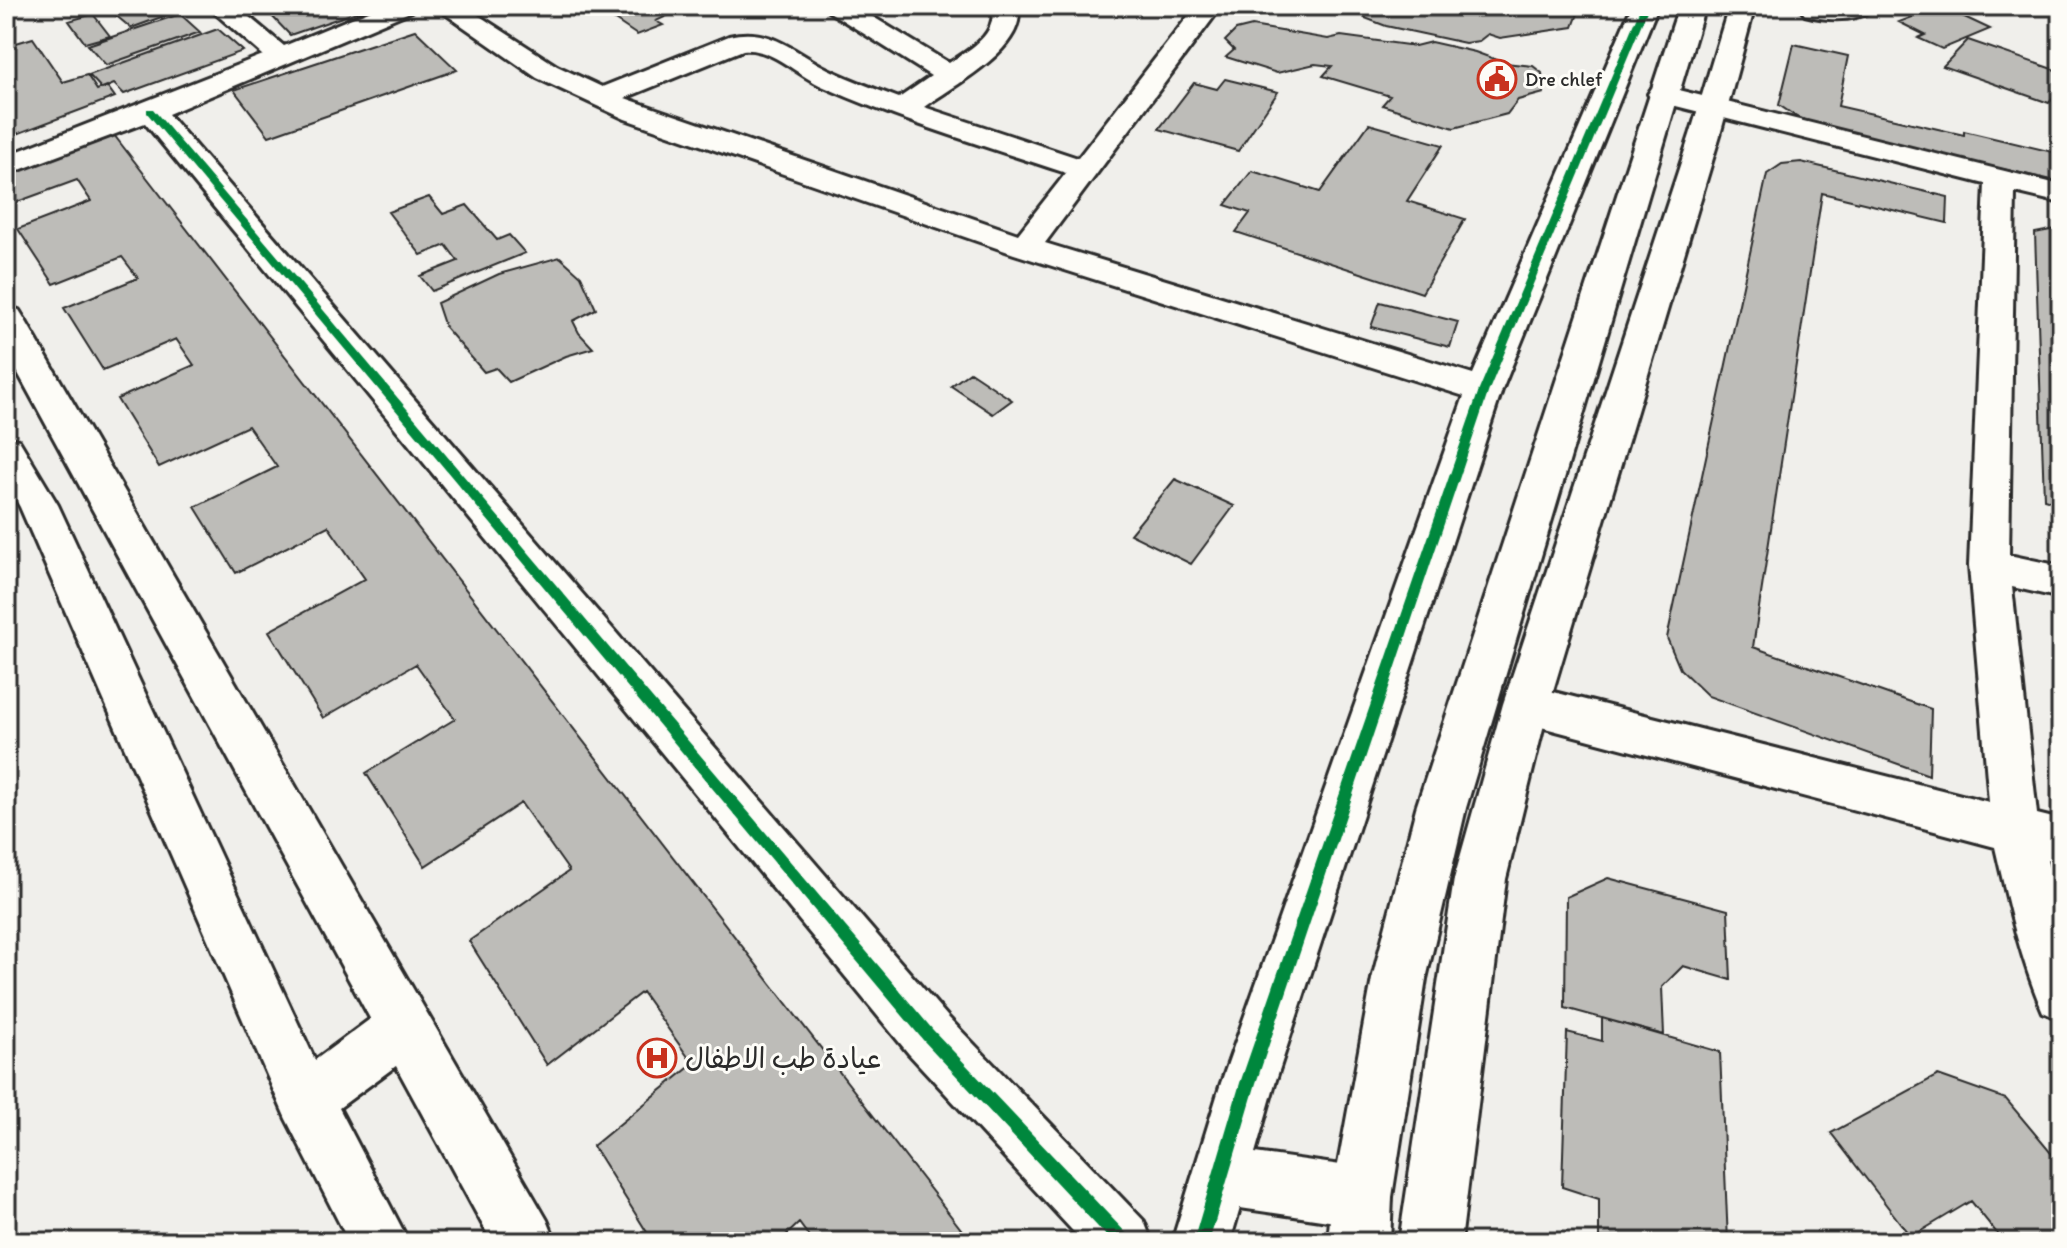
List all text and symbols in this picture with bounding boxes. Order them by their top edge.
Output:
public building icon: Dre chlef [1476,58,1518,100]
place label: Dre chlef [1525,67,1603,91]
hospital icon: عيادة طب الاطفال [636,1037,678,1079]
place label: عيادة طب الاطفال [685,1041,881,1076]

